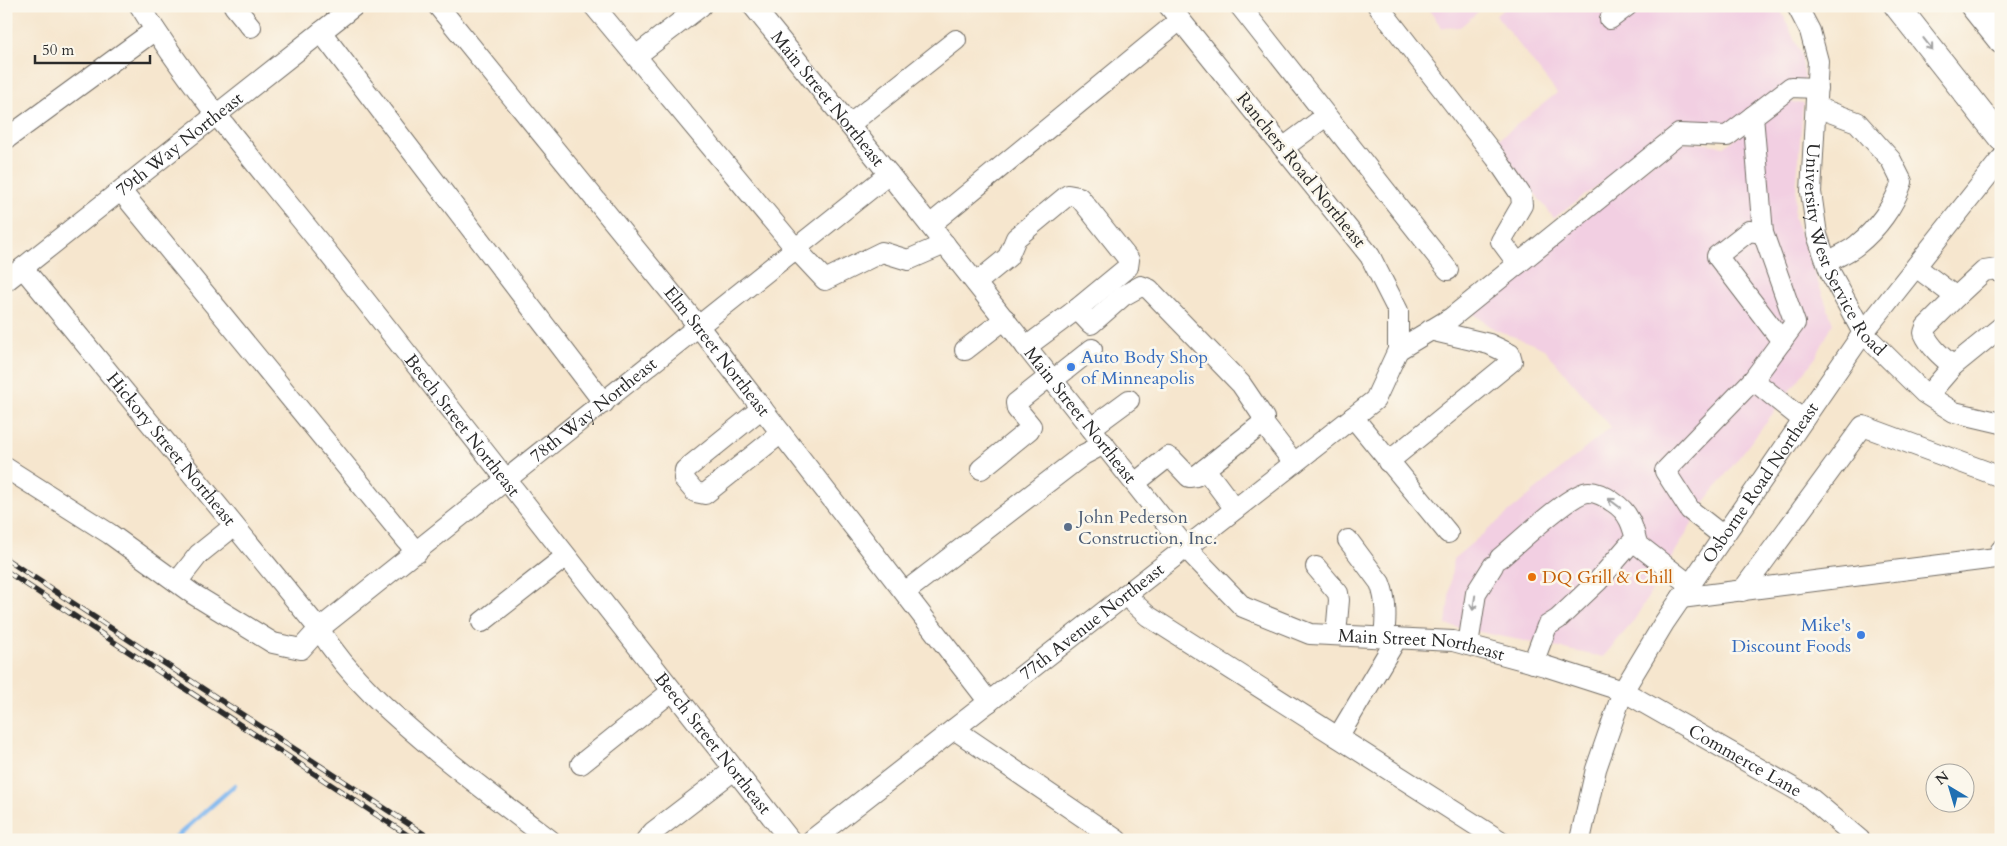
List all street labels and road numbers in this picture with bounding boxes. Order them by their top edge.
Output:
street label: Main Street Northeast [765,25,891,172]
street label: 79th Way Northeast [111,86,249,202]
street label: Ranchers Road Northeast [1230,87,1372,253]
street label: University West Service Road [1798,143,1892,362]
street label: Elm Street Northeast [658,281,776,422]
street label: Main Street Northeast [1018,342,1143,489]
street label: Beech Street Northeast [399,349,526,502]
street label: 78th Way Northeast [525,351,662,468]
street label: Hickory Street Northeast [101,367,242,531]
street label: Osborne Road Northeast [1696,397,1825,568]
street label: 77th Avenue Northeast [1014,557,1169,686]
street label: Main Street Northeast [1337,623,1508,667]
street label: Beech Street Northeast [649,667,777,820]
street label: Commerce Lane [1684,718,1807,803]

